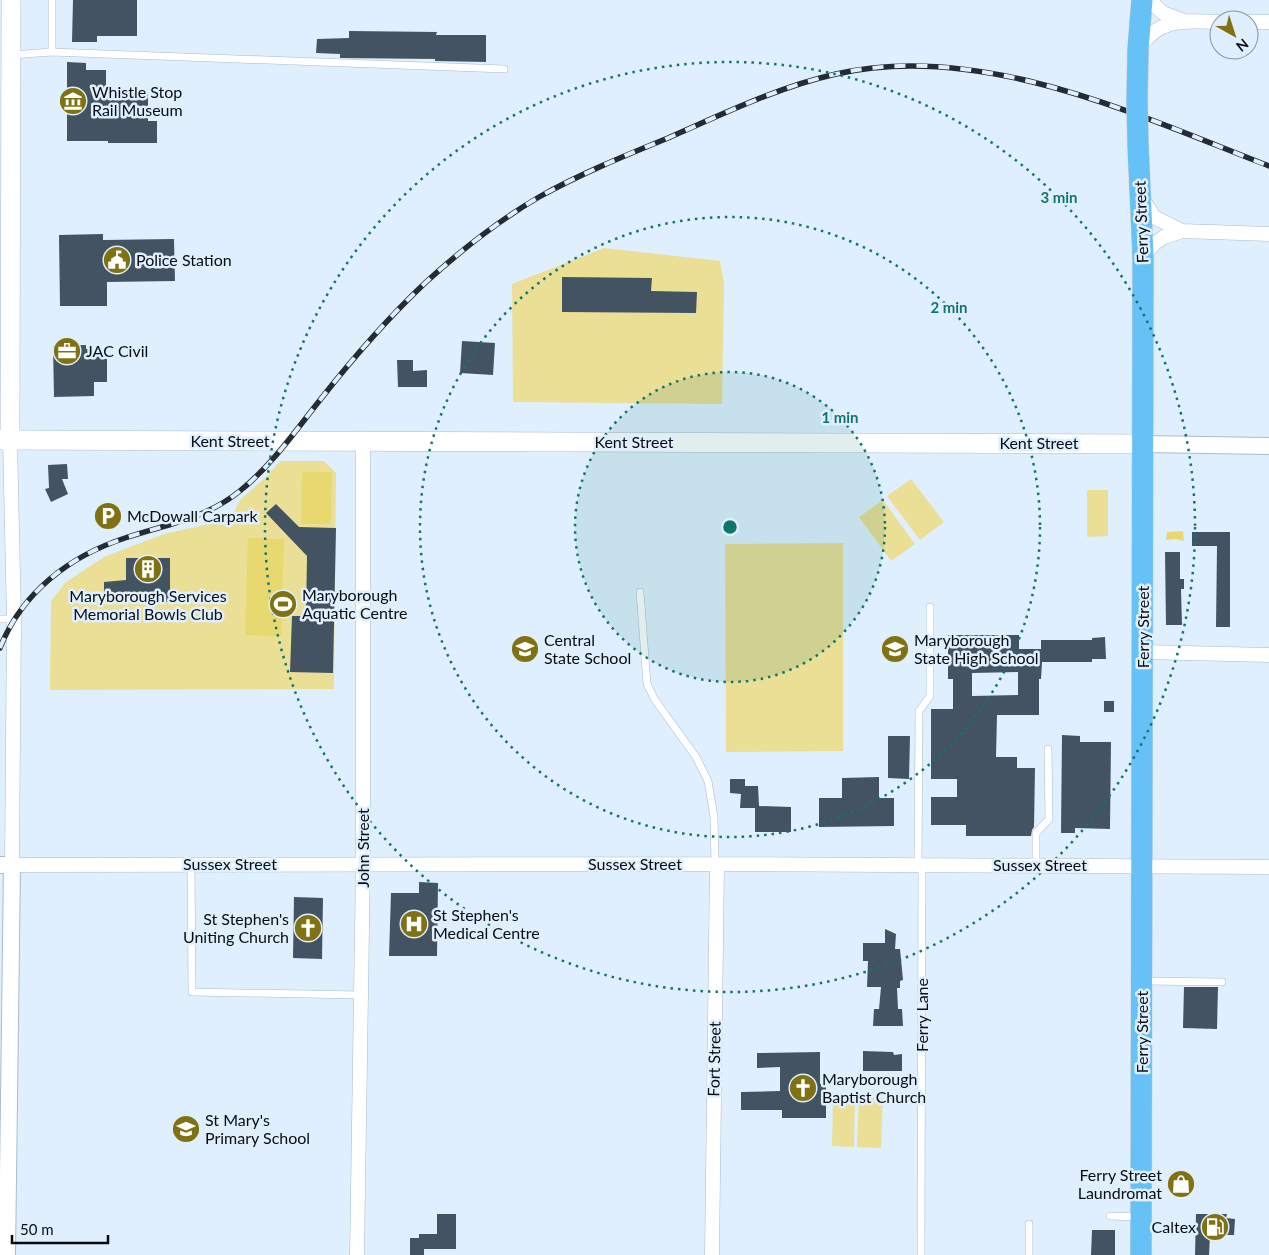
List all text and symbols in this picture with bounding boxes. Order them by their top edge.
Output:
north arrow [1209,10,1259,60]
text: N [1233,35,1252,55]
place label: Whistle Stop Rail Museum [92,82,183,119]
museum icon: Whistle Stop Rail Museum [58,86,88,116]
street label: Ferry Street [1130,180,1151,264]
text: 3 min [1040,188,1078,206]
public building icon: Police Station [102,245,132,275]
place label: Police Station [136,250,232,269]
text: 2 min [930,298,968,316]
office icon: JAC Civil [52,336,82,366]
place label: JAC Civil [86,341,148,360]
text: 1 min [821,408,859,426]
street label: Kent Street [190,431,270,450]
street label: Kent Street [594,432,674,451]
street label: Kent Street [999,433,1079,452]
parking icon: McDowall Carpark [93,501,123,531]
place label: McDowall Carpark [127,506,258,525]
centre of rings [721,518,739,536]
building icon: Maryborough Services Memorial Bowls Club [133,554,163,584]
place label: Maryborough Aquatic Centre [302,585,407,622]
street label: Ferry Street [1133,585,1152,668]
place label: Maryborough Services Memorial Bowls Club [69,586,227,623]
sports icon: Maryborough Aquatic Centre [268,589,298,619]
place label: Central State School [544,630,631,667]
place label: Maryborough State High School [914,630,1039,667]
school or university icon: Central State School [510,634,540,664]
school or university icon: Maryborough State High School [880,634,910,664]
street label: John Street [353,808,372,888]
street label: Sussex Street [183,854,277,873]
street label: Sussex Street [588,854,682,873]
street label: Sussex Street [993,855,1087,874]
place label: St Stephen's Medical Centre [433,905,540,942]
place label: St Stephen's Uniting Church [183,909,289,946]
hospital icon: St Stephen's Medical Centre [399,909,429,939]
church icon: St Stephen's Uniting Church [293,913,323,943]
street label: Ferry Lane [912,978,931,1052]
street label: Ferry Street [1132,990,1151,1073]
street label: Fort Street [703,1021,724,1097]
place label: Maryborough Baptist Church [822,1069,926,1106]
church icon: Maryborough Baptist Church [788,1073,818,1103]
place label: St Mary's Primary School [205,1110,310,1147]
school or university icon: St Mary's Primary School [171,1114,201,1144]
place label: Ferry Street Laundromat [1078,1165,1162,1202]
shop icon: Ferry Street Laundromat [1166,1169,1196,1199]
scale bar [12,1212,109,1244]
fuel station icon: Caltex [1200,1212,1230,1242]
place label: Caltex [1152,1217,1196,1236]
text: 50 m [20,1220,54,1238]

